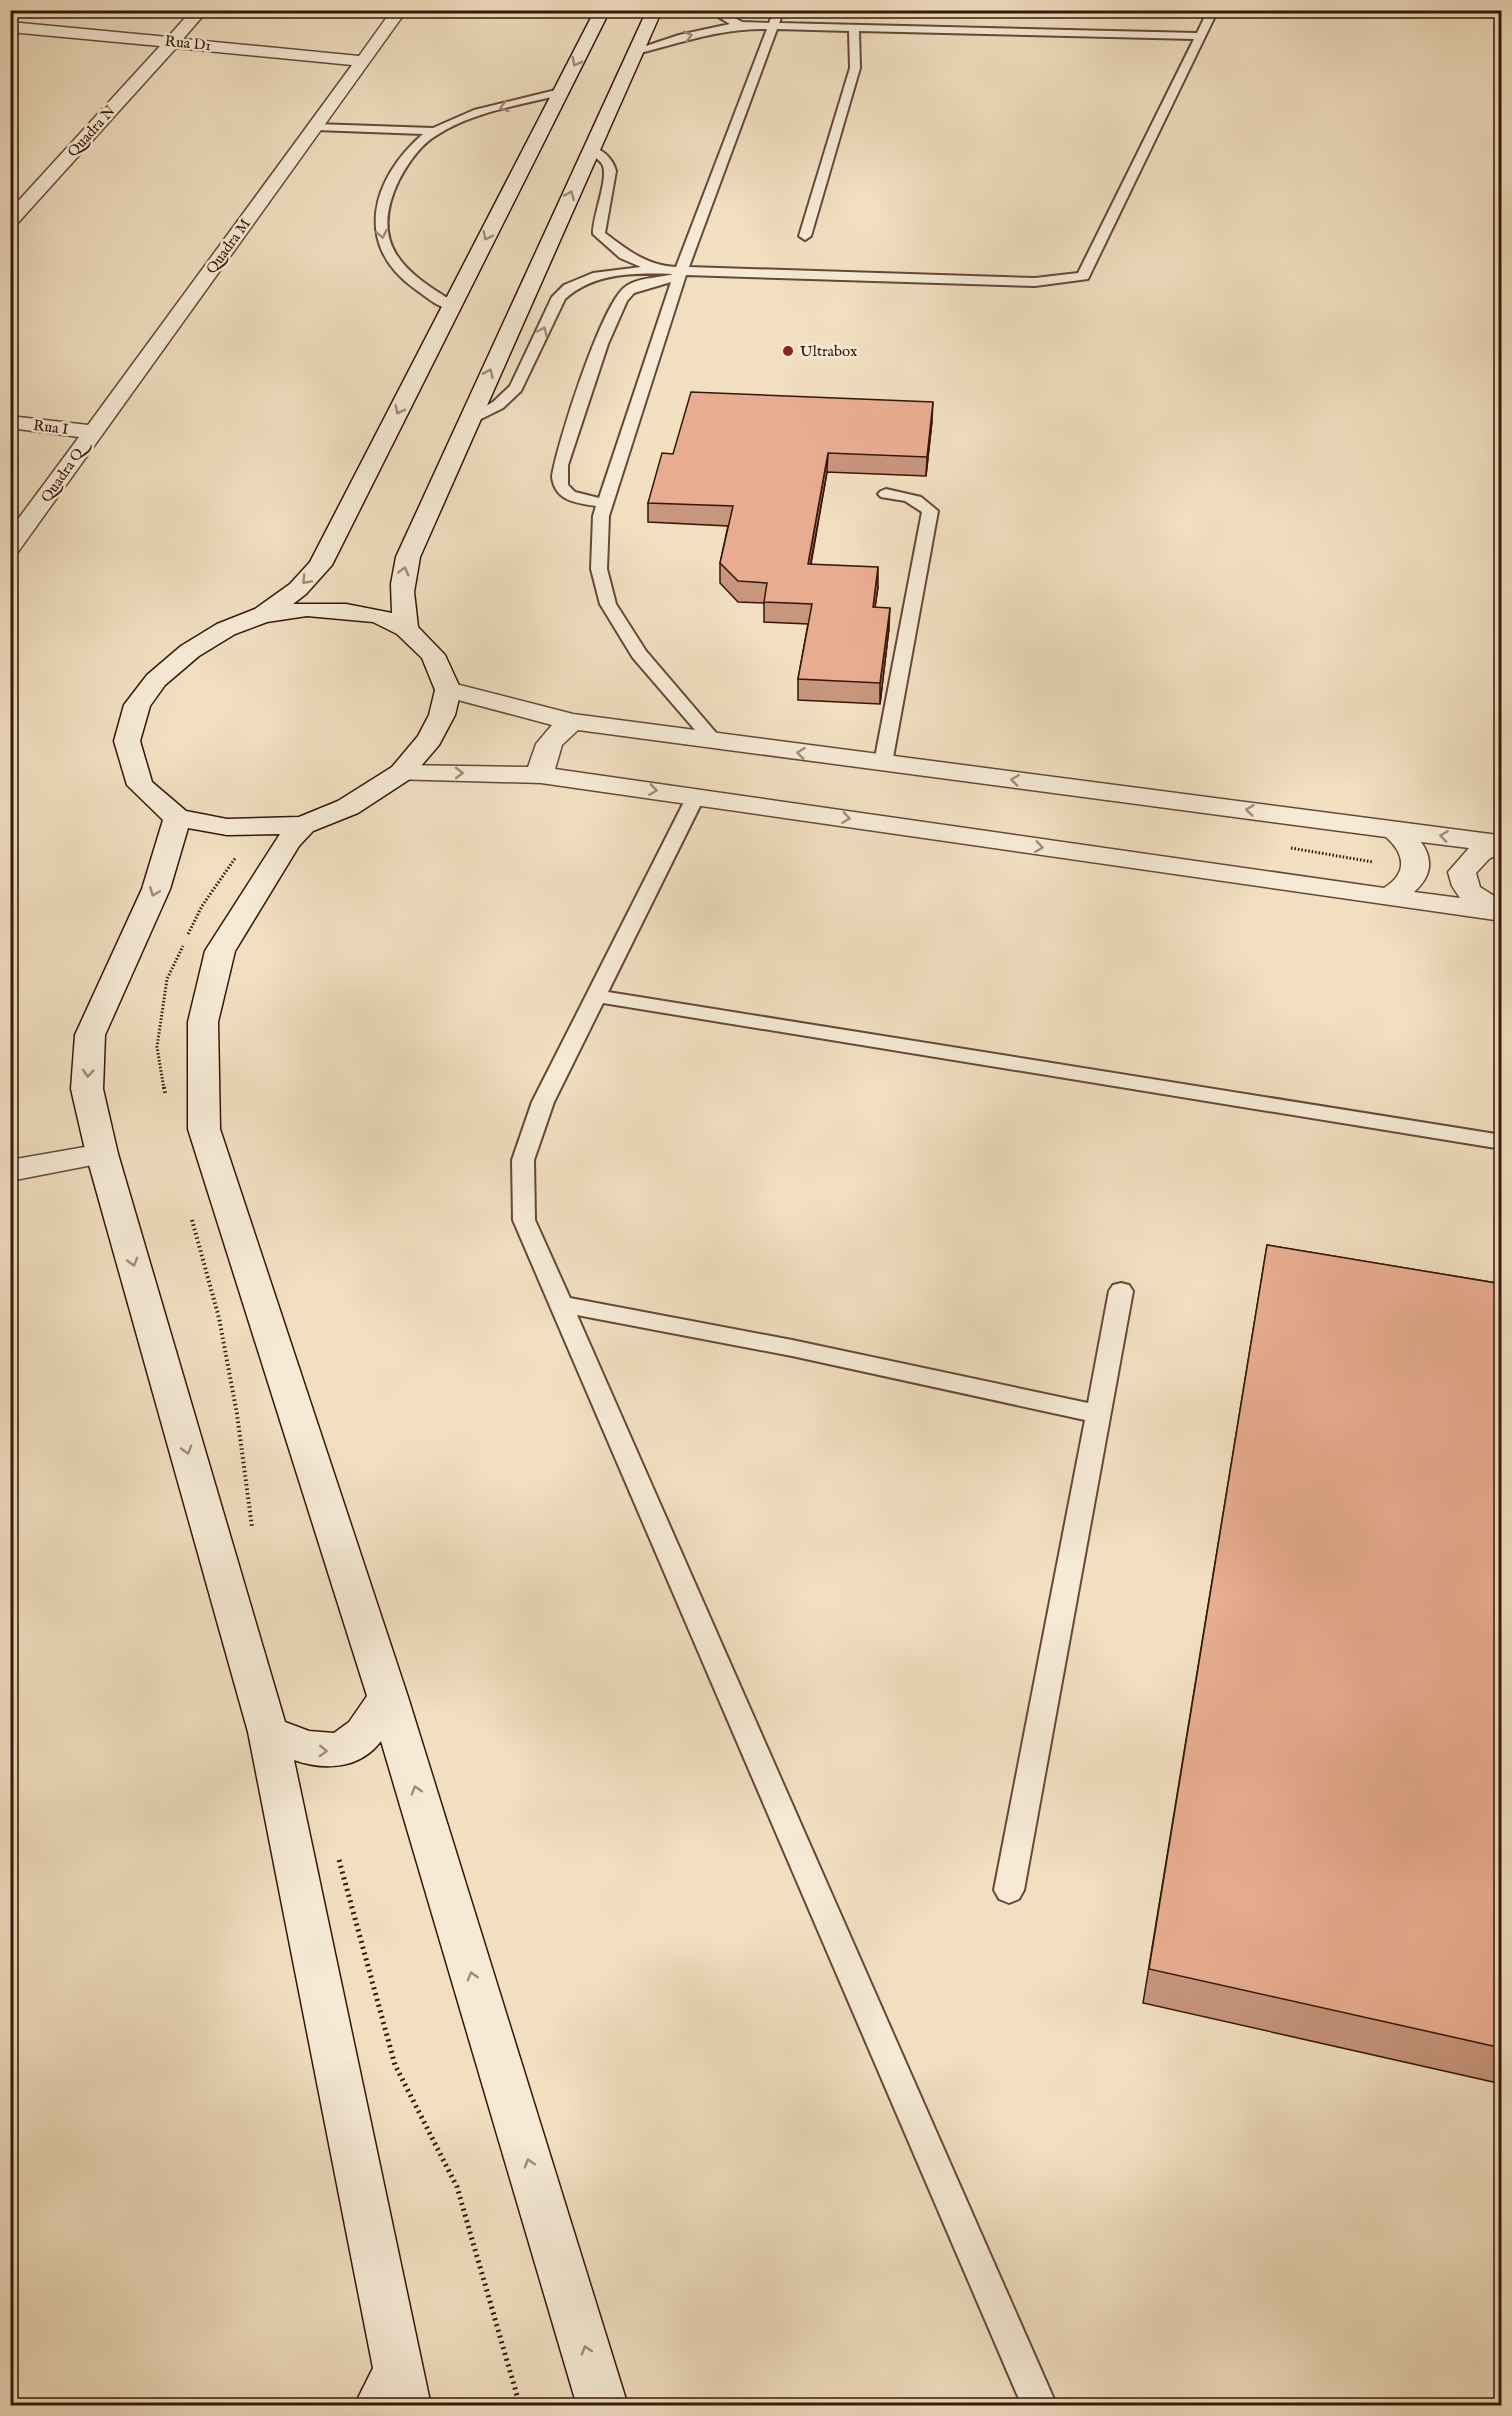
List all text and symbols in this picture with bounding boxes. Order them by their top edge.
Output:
one-way arrow [683,30,693,43]
street label: Rua D1 [164,32,212,55]
one-way arrow [572,56,583,66]
one-way arrow [499,100,509,112]
street label: Quadra N [63,102,119,161]
one-way arrow [563,191,575,202]
street label: Quadra M [202,215,255,278]
one-way arrow [375,229,388,239]
one-way arrow [483,229,494,240]
one-way arrow [535,327,547,338]
place label: Ultrabox [800,342,858,361]
marker: Ultrabox [781,344,795,358]
one-way arrow [482,368,494,379]
one-way arrow [395,404,407,415]
street label: Rua I [32,416,70,439]
street label: Quadra Q [37,436,94,506]
one-way arrow [397,566,410,576]
one-way arrow [302,574,313,584]
one-way arrow [796,747,805,759]
one-way arrow [455,767,464,779]
one-way arrow [1011,775,1020,787]
one-way arrow [649,784,658,796]
one-way arrow [1246,805,1255,817]
one-way arrow [842,812,851,824]
one-way arrow [1439,830,1448,842]
one-way arrow [1035,840,1044,852]
one-way arrow [149,886,161,897]
one-way arrow [81,1069,94,1078]
one-way arrow [126,1256,138,1267]
one-way arrow [180,1444,192,1455]
one-way arrow [319,1745,328,1757]
one-way arrow [411,1785,423,1796]
one-way arrow [467,1971,480,1982]
one-way arrow [524,2158,536,2169]
one-way arrow [581,2345,593,2355]

